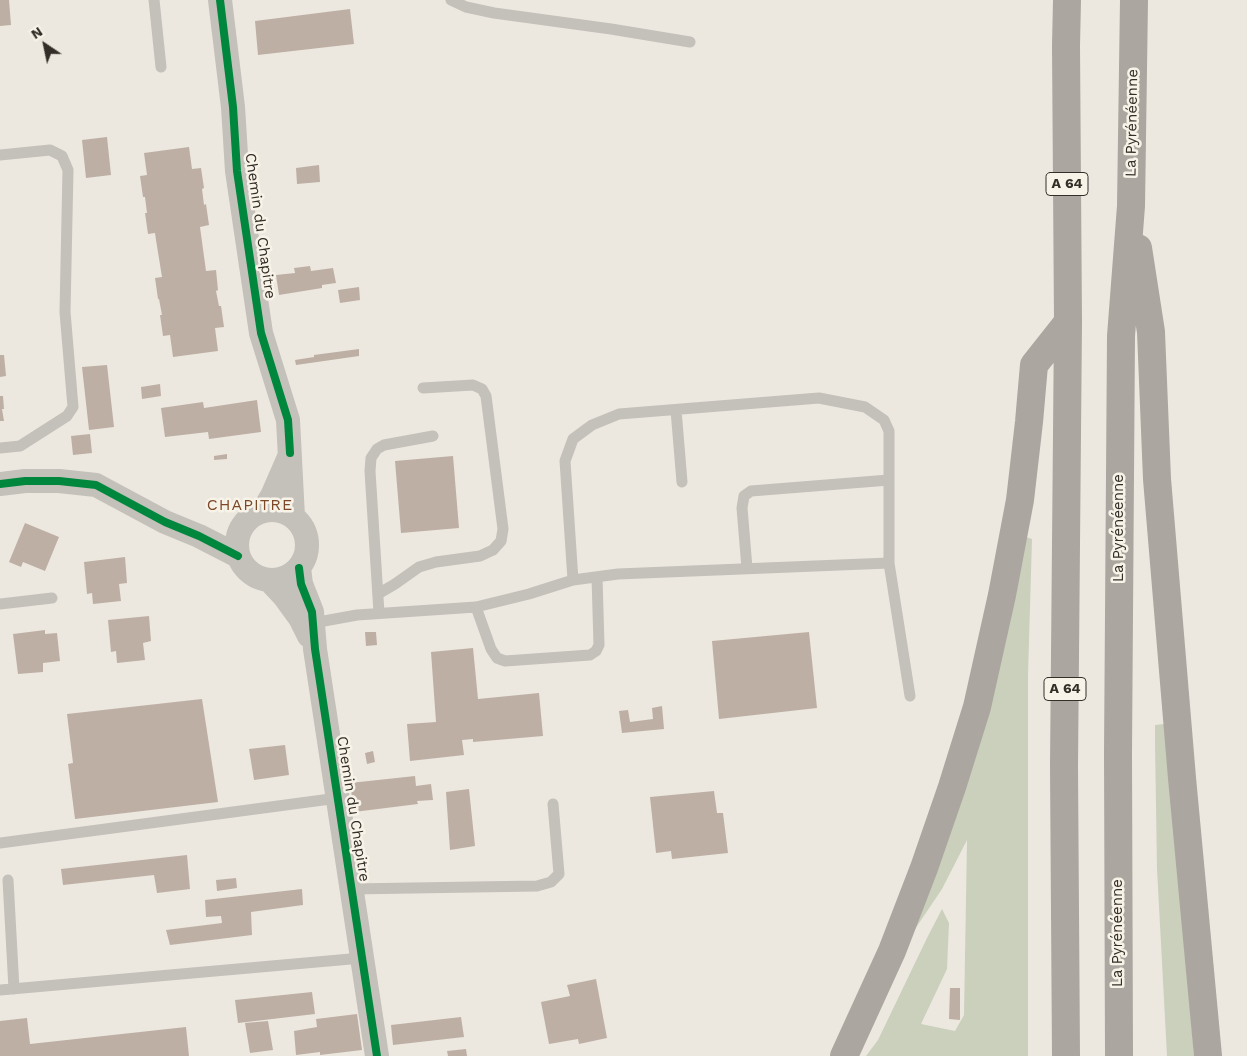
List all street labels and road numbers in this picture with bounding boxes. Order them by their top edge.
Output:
street label: La Pyrénéenne [1122,69,1142,177]
street label: Chemin du Chapitre [241,152,279,300]
road number: A 64 [1046,172,1088,195]
street label: La Pyrénéenne [1110,474,1128,582]
road number: A 64 [1044,678,1086,701]
street label: Chemin du Chapitre [333,735,373,883]
street label: La Pyrénéenne [1109,879,1127,987]

